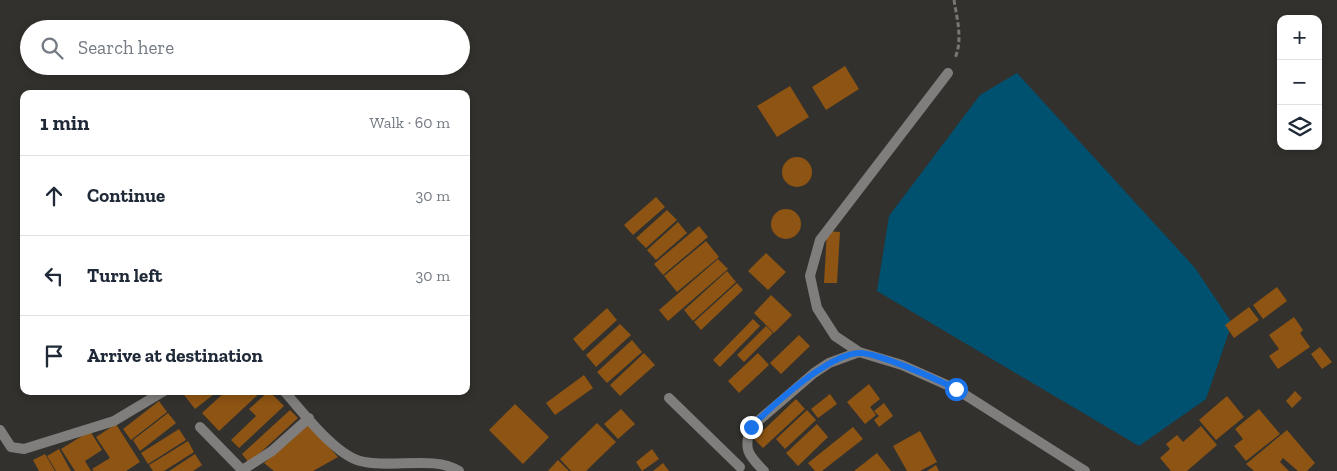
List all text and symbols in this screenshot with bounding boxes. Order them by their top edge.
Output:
map controls [1277,15,1322,150]
button: + [1277,15,1322,60]
search box [20,20,470,75]
icon: search [38,34,66,62]
text: Search here [78,36,174,59]
button: − [1277,60,1322,105]
button: layers [1277,105,1322,150]
text: 1 min [40,110,90,135]
text: Walk · 60 m [370,113,450,132]
icon: ahead [40,182,68,210]
text: Continue [87,184,165,207]
text: 30 m [416,186,450,205]
icon: left [40,262,68,290]
text: Turn left [87,264,162,287]
text: 30 m [416,266,450,285]
icon: arrive [40,342,68,370]
text: Arrive at destination [87,344,263,367]
route start [945,378,968,401]
route end [740,416,763,439]

